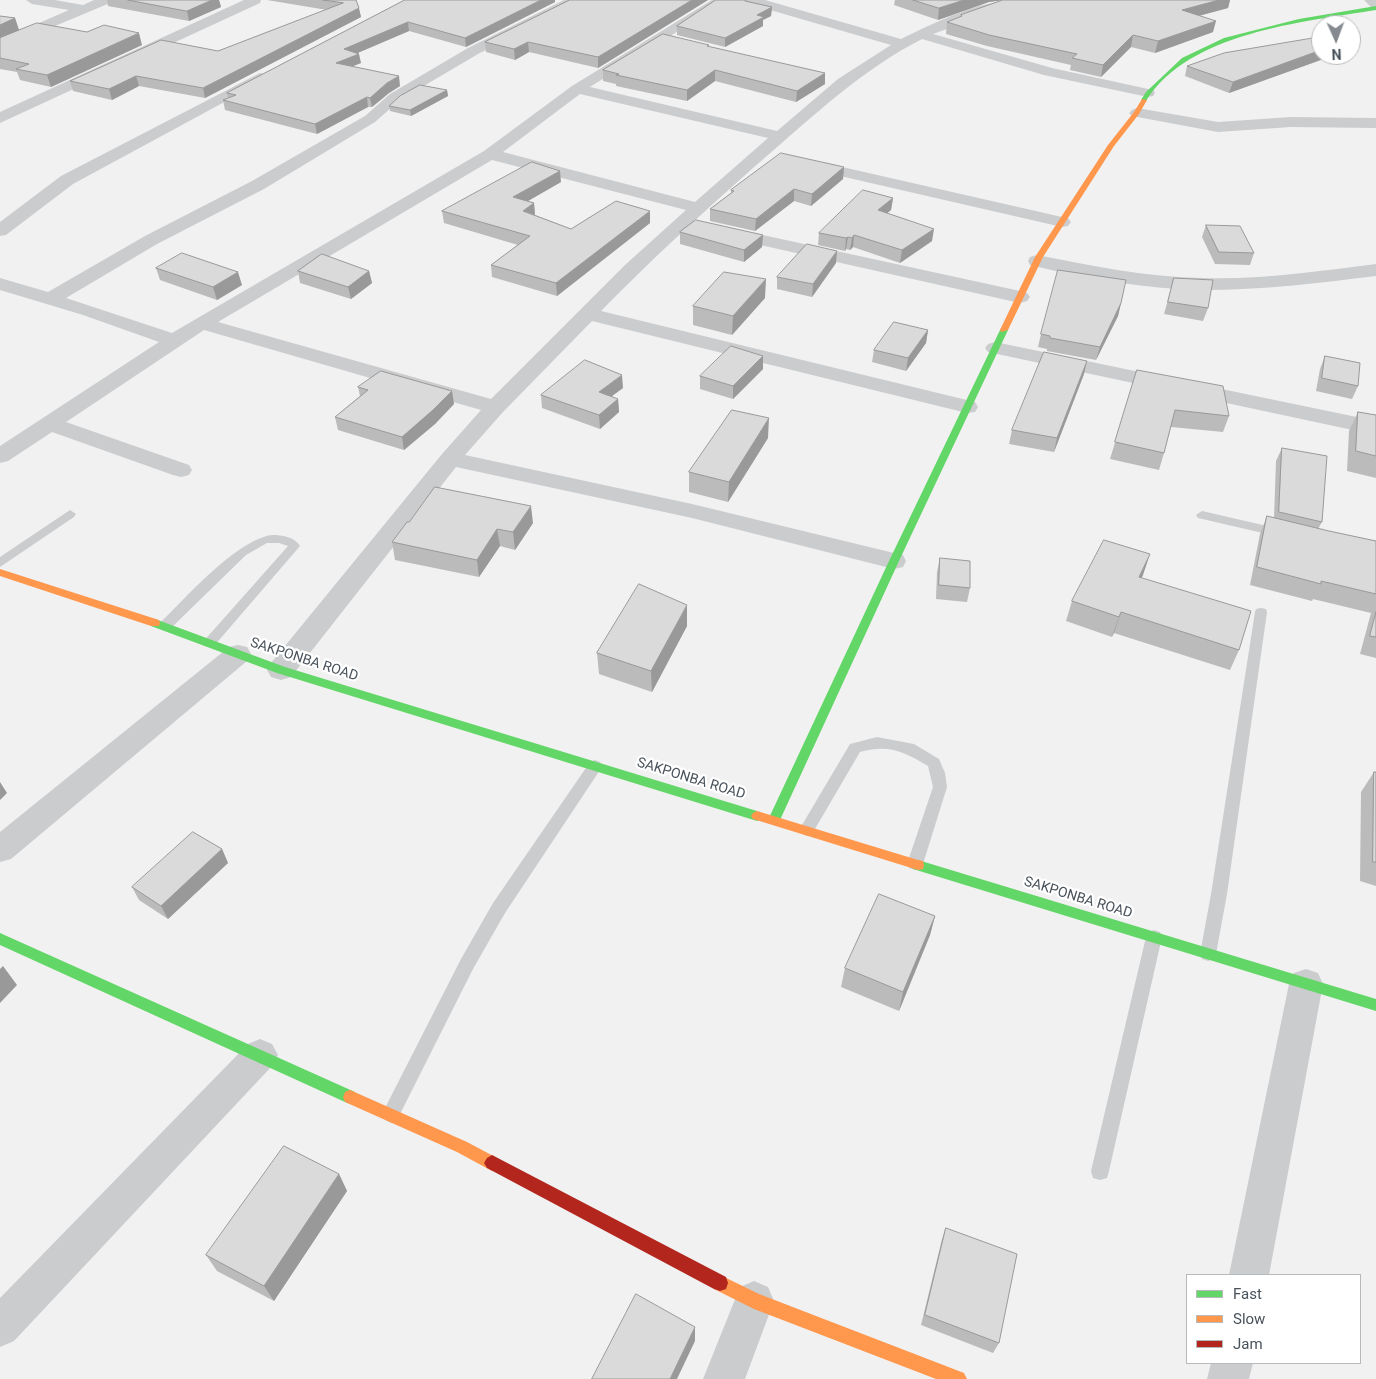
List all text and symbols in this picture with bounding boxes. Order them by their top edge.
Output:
north arrow [1311,15,1361,65]
text: N [1331,46,1342,62]
street label: SAKPONBA ROAD [248,635,360,685]
street label: SAKPONBA ROAD [635,755,747,803]
street label: SAKPONBA ROAD [1022,874,1134,922]
legend [1186,1274,1361,1364]
text: Fast [1233,1285,1262,1303]
text: Slow [1233,1310,1265,1328]
text: Jam [1233,1335,1263,1353]

